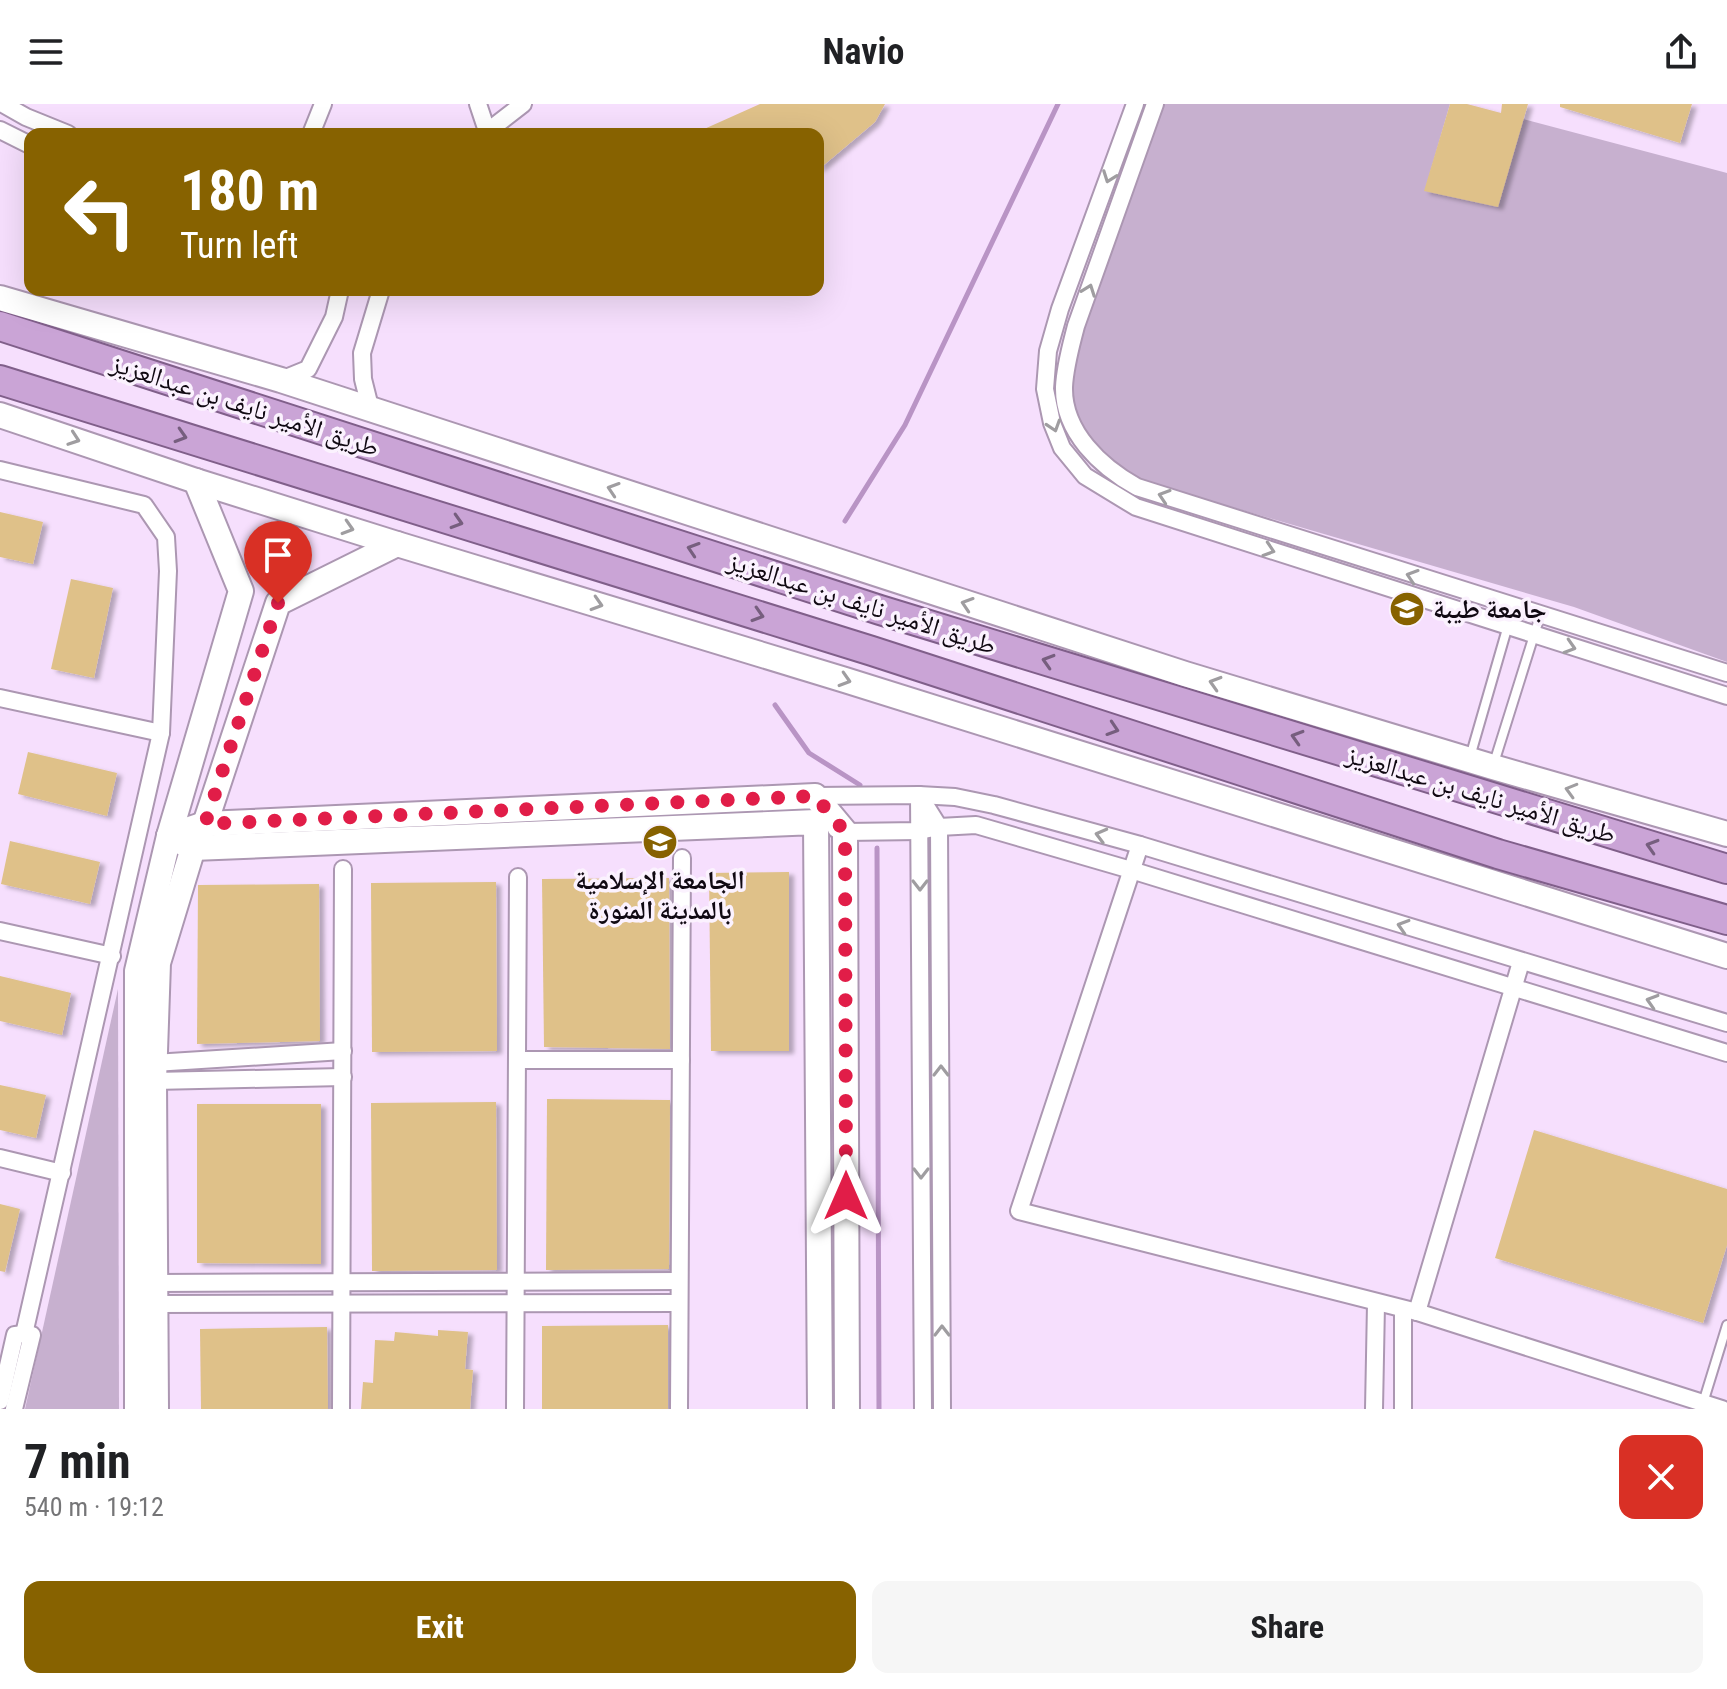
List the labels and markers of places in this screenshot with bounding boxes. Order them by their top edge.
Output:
pin [244,521,312,603]
school or university icon: جامعة طيبة [1388,590,1426,628]
place label: جامعة طيبة [1433,594,1547,624]
school or university icon: الجامعة الإسلامية بالمدينة المنورة [641,823,679,861]
place label: الجامعة الإسلامية بالمدينة المنورة [575,865,745,925]

